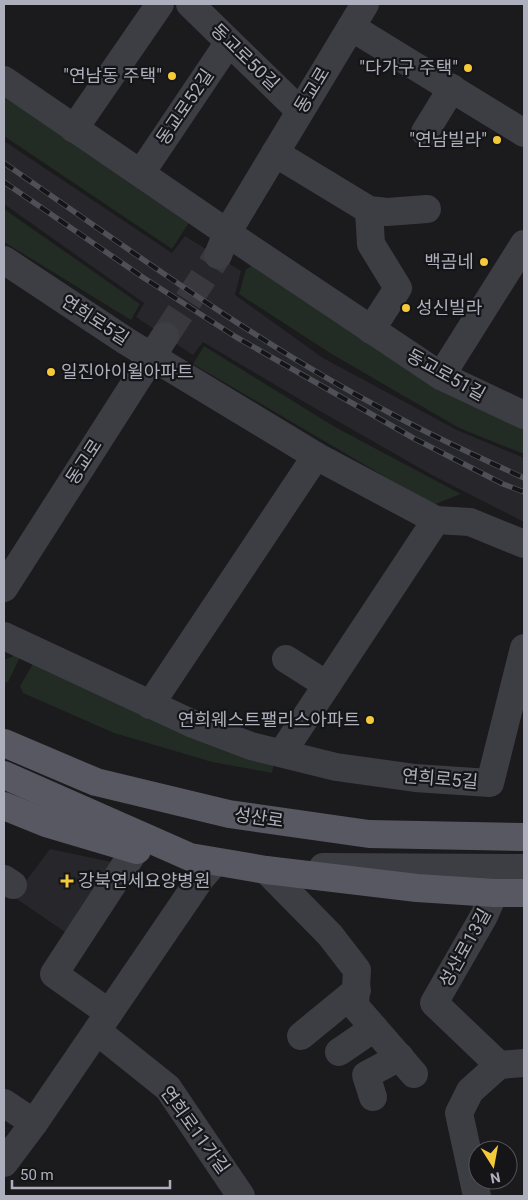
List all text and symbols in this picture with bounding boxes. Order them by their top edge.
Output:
street label: 동교로50길 [207,19,284,94]
place label: "다가구 주택" [359,57,458,78]
marker: "다가구 주택" [462,62,474,74]
street label: 동교로 [290,63,333,116]
place label: "연남동 주택" [63,65,162,86]
street label: 동교로52길 [152,65,217,148]
marker: "연남동 주택" [166,70,178,82]
place label: "연남빌라" [409,129,487,150]
marker: "연남빌라" [491,134,503,146]
place label: 백곰네 [424,251,474,272]
marker: 백곰네 [478,256,490,268]
street label: 연희로5길 [58,290,133,349]
place label: 성신빌라 [416,297,483,318]
marker: 성신빌라 [400,302,412,314]
street label: 동교로51길 [403,344,489,405]
place label: 일진아이윌아파트 [61,361,193,382]
marker: 일진아이윌아파트 [45,366,57,378]
street label: 동교로 [61,435,106,488]
place label: 연희웨스트팰리스아파트 [178,709,360,730]
marker: 연희웨스트팰리스아파트 [364,714,376,726]
street label: 연희로5길 [401,765,479,792]
street label: 성산로 [233,804,285,831]
place label: 강북연세요양병원 [78,870,210,891]
marker: 강북연세요양병원 [60,874,74,888]
street label: 성산로13길 [434,905,495,991]
street label: 연희로11가길 [157,1082,234,1178]
north arrow [468,1140,518,1190]
scale bar [12,1158,170,1190]
text: 50 m [20,1166,54,1184]
text: N [489,1169,502,1187]

